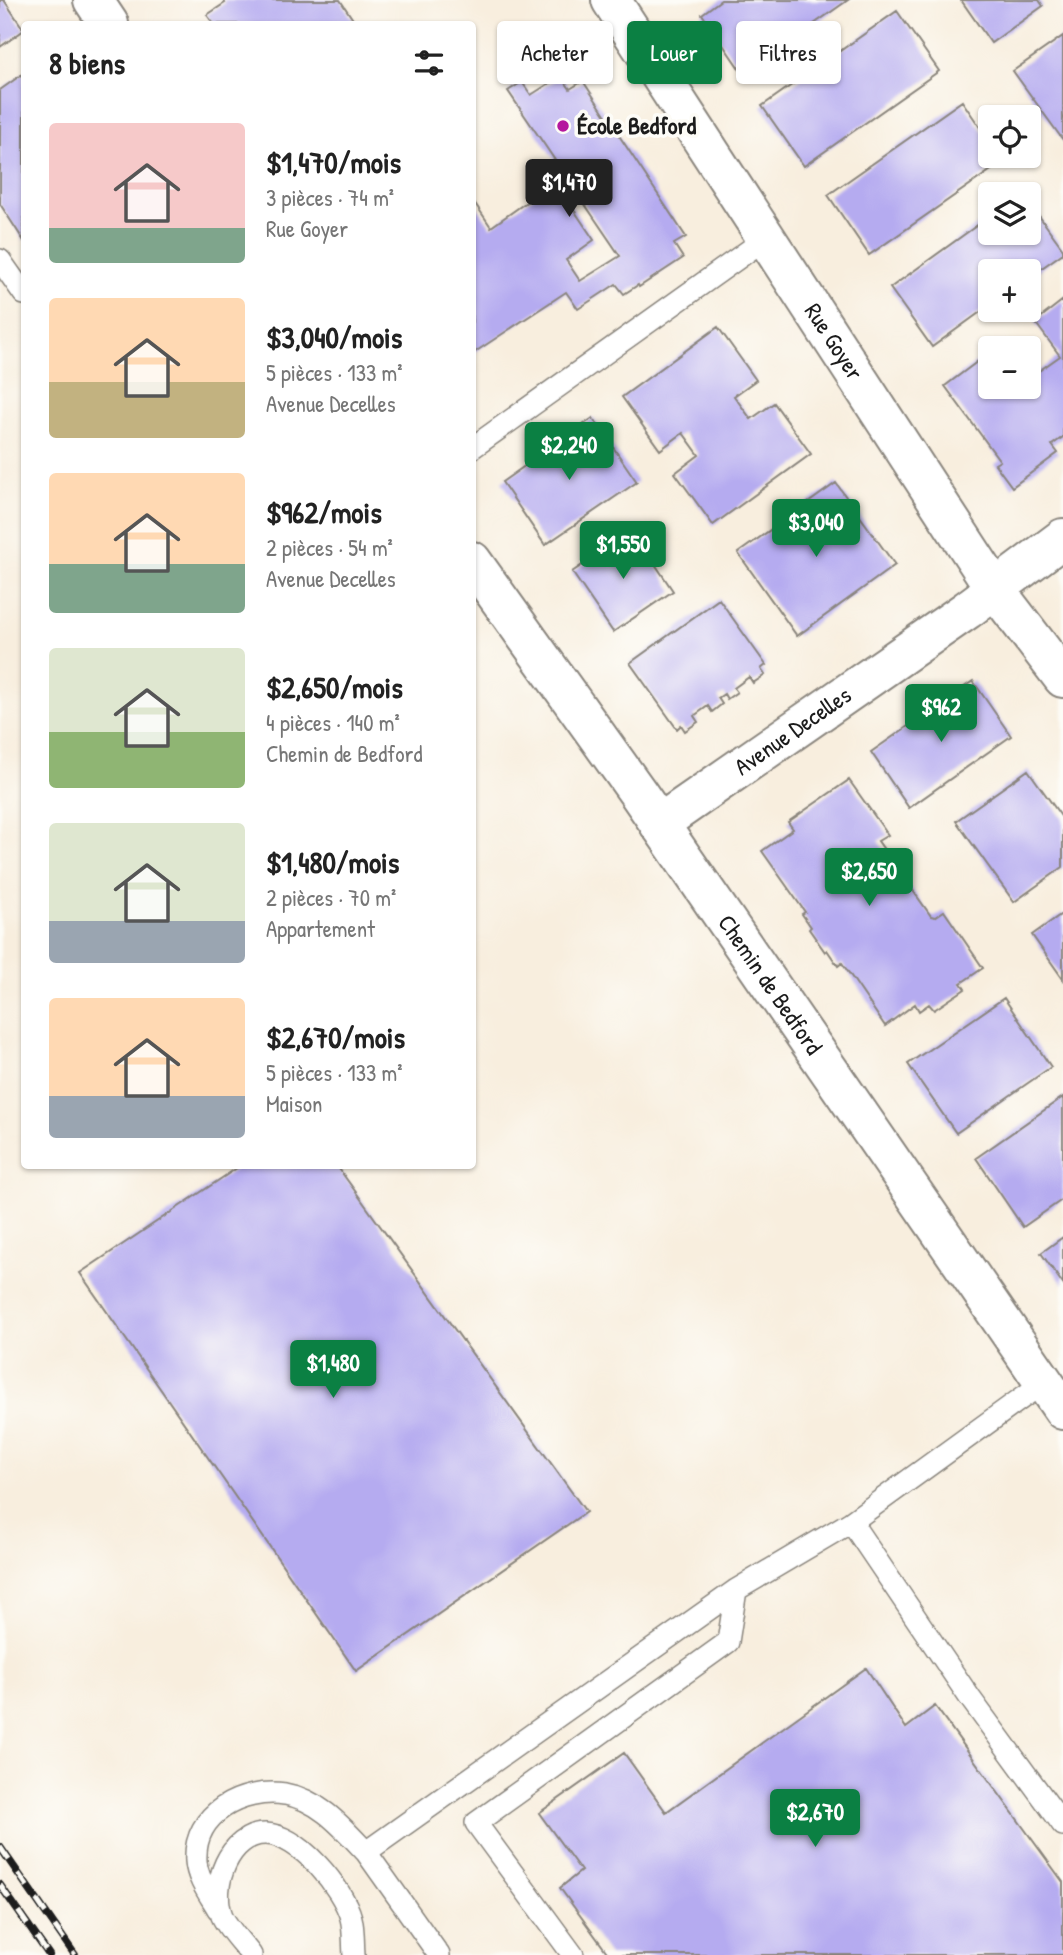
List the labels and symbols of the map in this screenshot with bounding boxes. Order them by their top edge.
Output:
place label: École Bedford [577,109,697,141]
marker: École Bedford [555,118,571,134]
pin: $1,470 [512,160,626,219]
street label: Rue Goyer [798,297,871,386]
pin: $2,240 [512,422,626,482]
pin: $3,040 [759,500,873,559]
pin: $1,550 [566,522,680,581]
street label: Avenue Decelles [728,678,857,782]
pin: $962 [900,684,982,744]
pin: $2,650 [812,848,926,908]
street label: Chemin de Bedford [711,908,830,1060]
pin: $1,480 [276,1340,390,1400]
pin: $2,670 [758,1790,872,1849]

